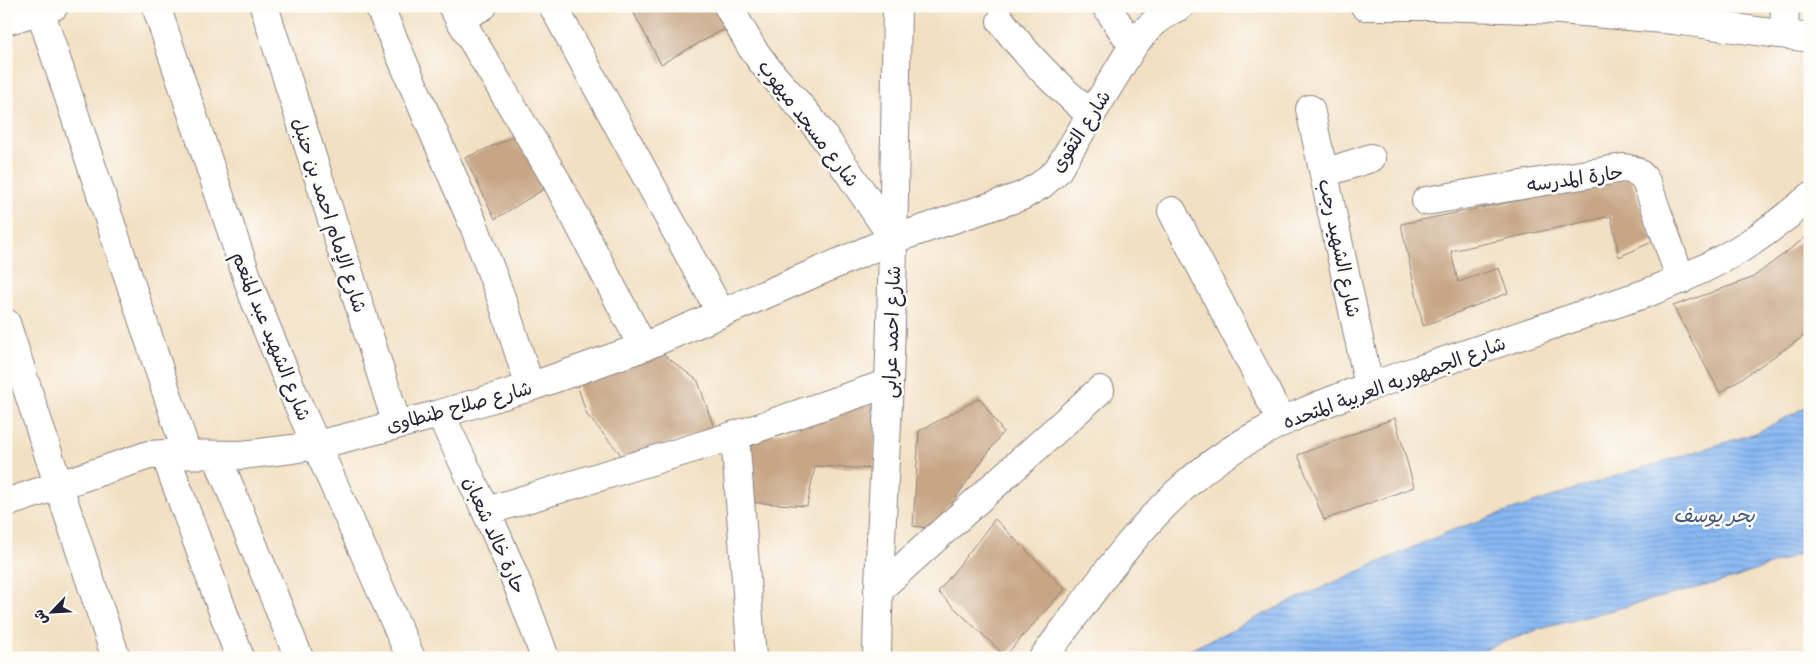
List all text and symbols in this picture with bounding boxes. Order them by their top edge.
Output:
street label: شارع مسجد ميهوب [752,55,864,193]
street label: شارع التقوى [1045,86,1117,178]
street label: شارع الإمام احمد بن حنبل [284,115,372,317]
street label: حارة المدرسه [1526,160,1625,199]
street label: شارع الشهيد رجب [1312,177,1365,320]
street label: شارع الشهيد عبد المنعم [224,248,316,425]
street label: شارع احمد عرابى [878,265,907,399]
street label: شارع الجمهوريه العربية المتحده [1280,331,1509,435]
street label: شارع صلاح طنطاوى [384,376,535,439]
street label: حارة خالد شعبان [457,473,531,598]
water label: بحر يوسف [1673,503,1756,530]
north arrow [28,586,78,636]
text: ش [30,606,53,628]

